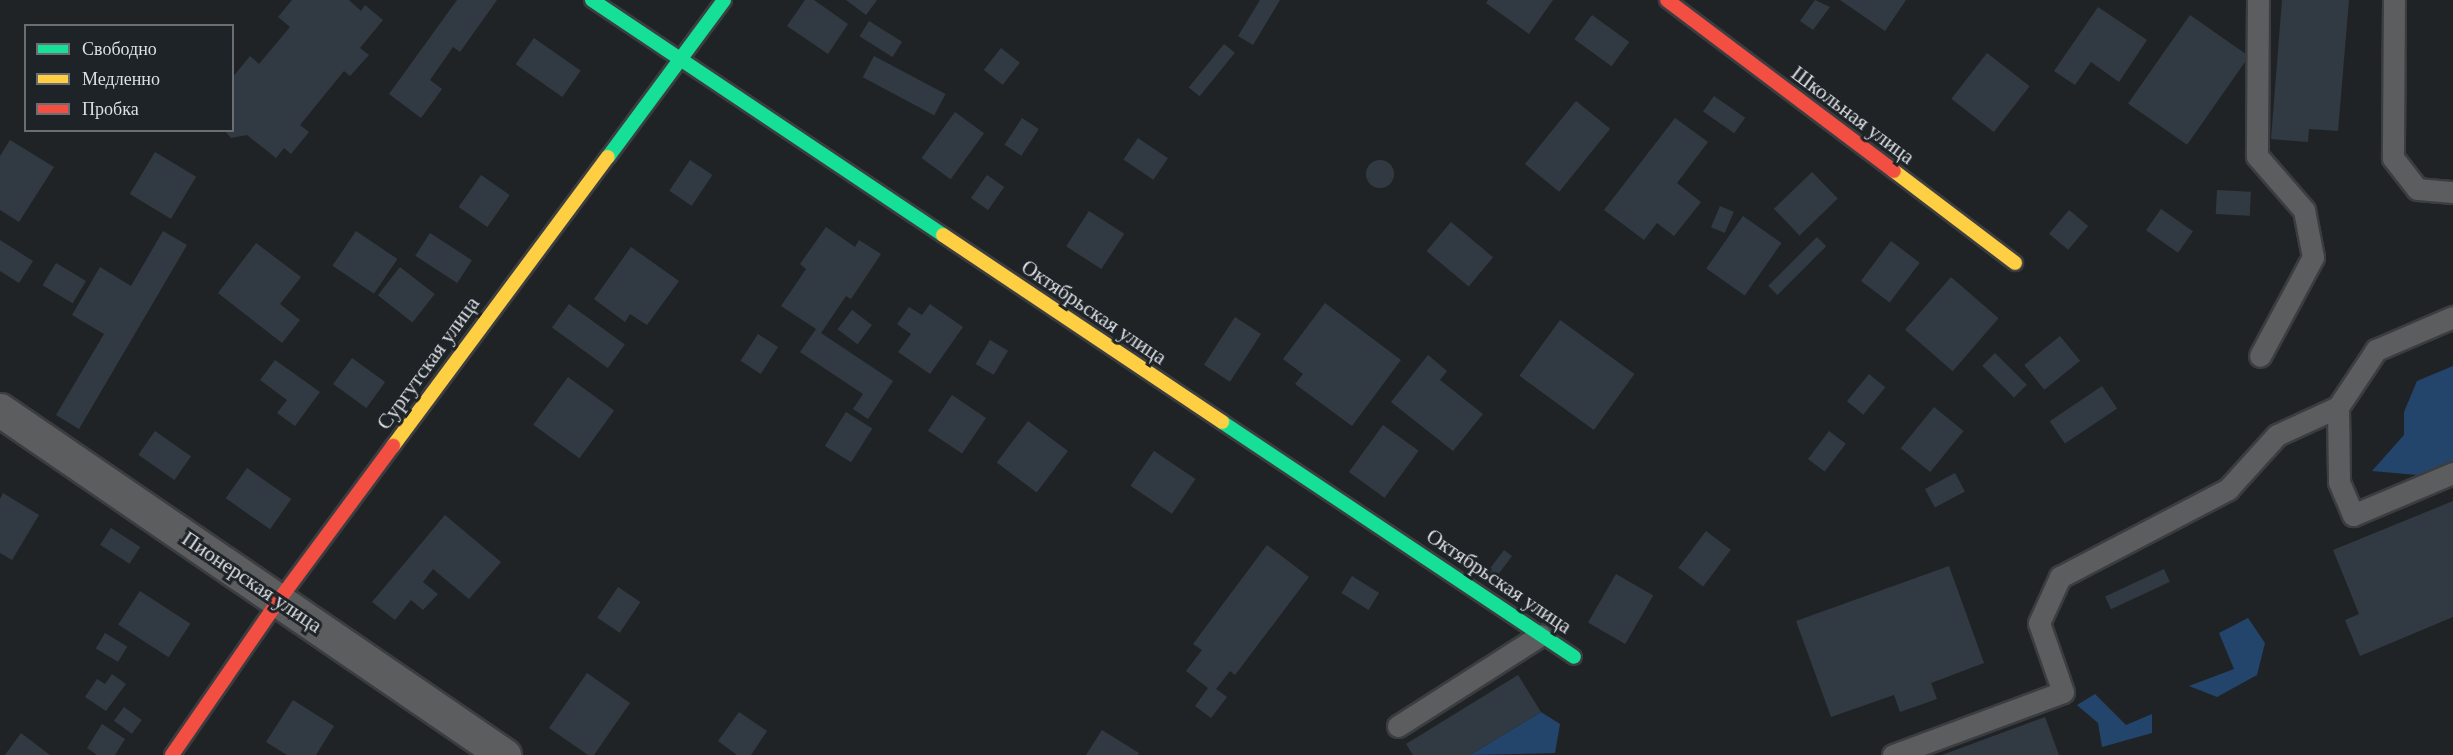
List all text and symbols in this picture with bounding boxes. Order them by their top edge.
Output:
legend [24,24,234,132]
text: Свободно [82,39,157,59]
street label: Школьная улица [1786,60,1920,170]
text: Медленно [82,69,160,89]
text: Пробка [82,99,139,119]
street label: Октябрьская улица [1017,254,1171,370]
street label: Сургутская улица [371,292,485,434]
street label: Октябрьская улица [1422,523,1576,639]
street label: Пионерская улица [177,526,327,638]

